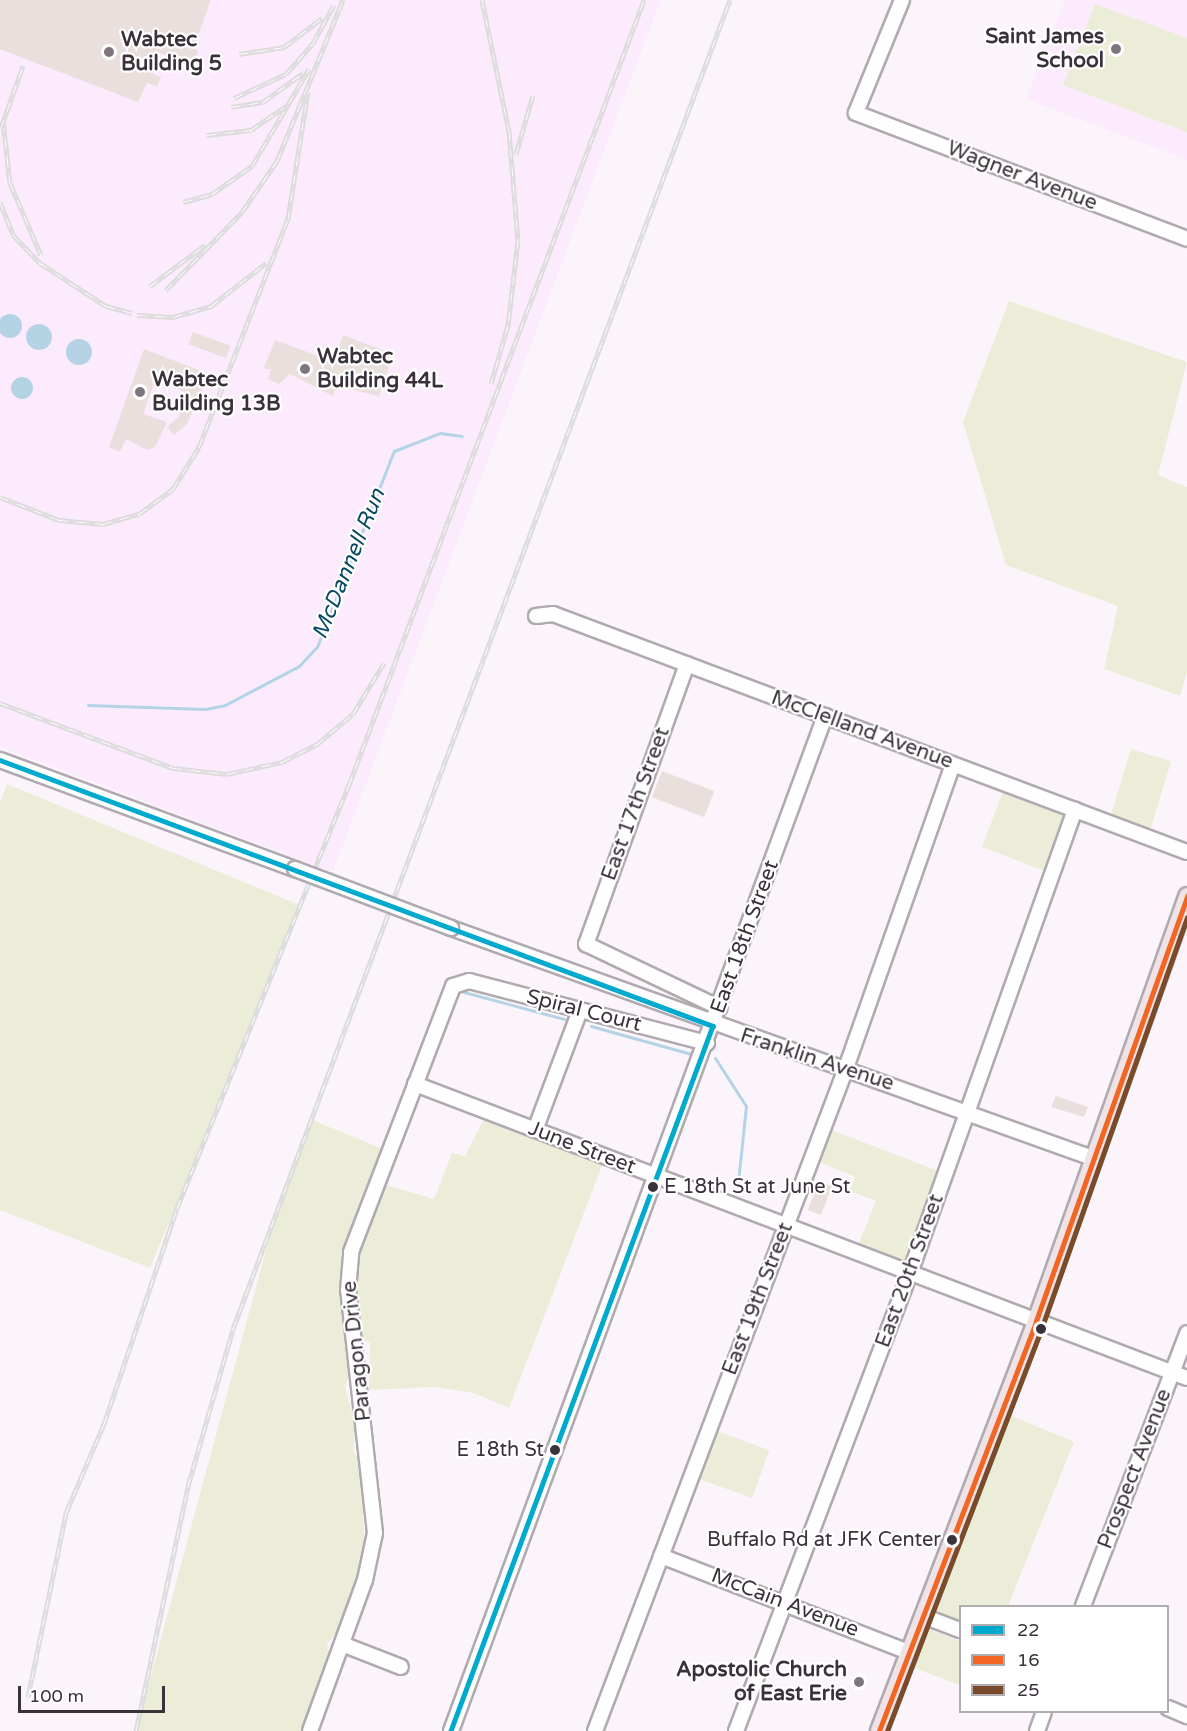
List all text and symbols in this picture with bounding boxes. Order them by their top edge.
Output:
place label: Saint James School [985,24,1104,74]
place label: Wabtec Building 5 [121,27,222,77]
marker: Saint James School [1109,42,1123,56]
marker: Wabtec Building 5 [102,45,116,59]
street label: Wagner Avenue [943,136,1101,216]
place label: Wabtec Building 44L [317,344,443,394]
marker: Wabtec Building 44L [298,362,312,376]
place label: Wabtec Building 13B [152,367,281,417]
marker: Wabtec Building 13B [133,385,147,399]
water label: McDannell Run [307,485,391,643]
street label: McClelland Avenue [768,685,956,775]
street label: East 17th Street [597,724,675,884]
street label: East 18th Street [706,857,784,1017]
street label: Spiral Court [524,985,644,1037]
street label: Franklin Avenue [737,1023,897,1097]
street label: June Street [525,1116,639,1180]
place label: E 18th St at June St [664,1175,850,1199]
marker: E 18th St at June St [647,1181,659,1193]
street label: East 20th Street [871,1191,949,1351]
street label: East 19th Street [717,1219,799,1379]
street label: Paragon Drive [337,1279,377,1423]
unlabelled marker [1035,1323,1047,1335]
street label: Prospect Avenue [1093,1385,1177,1553]
place label: E 18th St [456,1438,544,1462]
marker: E 18th St [549,1444,561,1456]
place label: Buffalo Rd at JFK Center [707,1528,941,1552]
marker: Buffalo Rd at JFK Center [946,1534,958,1546]
street label: McCain Avenue [708,1563,862,1643]
legend [959,1605,1169,1713]
text: 22 [1017,1619,1040,1641]
text: 16 [1017,1649,1040,1671]
place label: Apostolic Church of East Erie [676,1657,847,1707]
scale bar [21,1674,168,1712]
marker: Apostolic Church of East Erie [852,1675,866,1689]
text: 25 [1017,1679,1040,1701]
text: 100 m [29,1685,84,1707]

